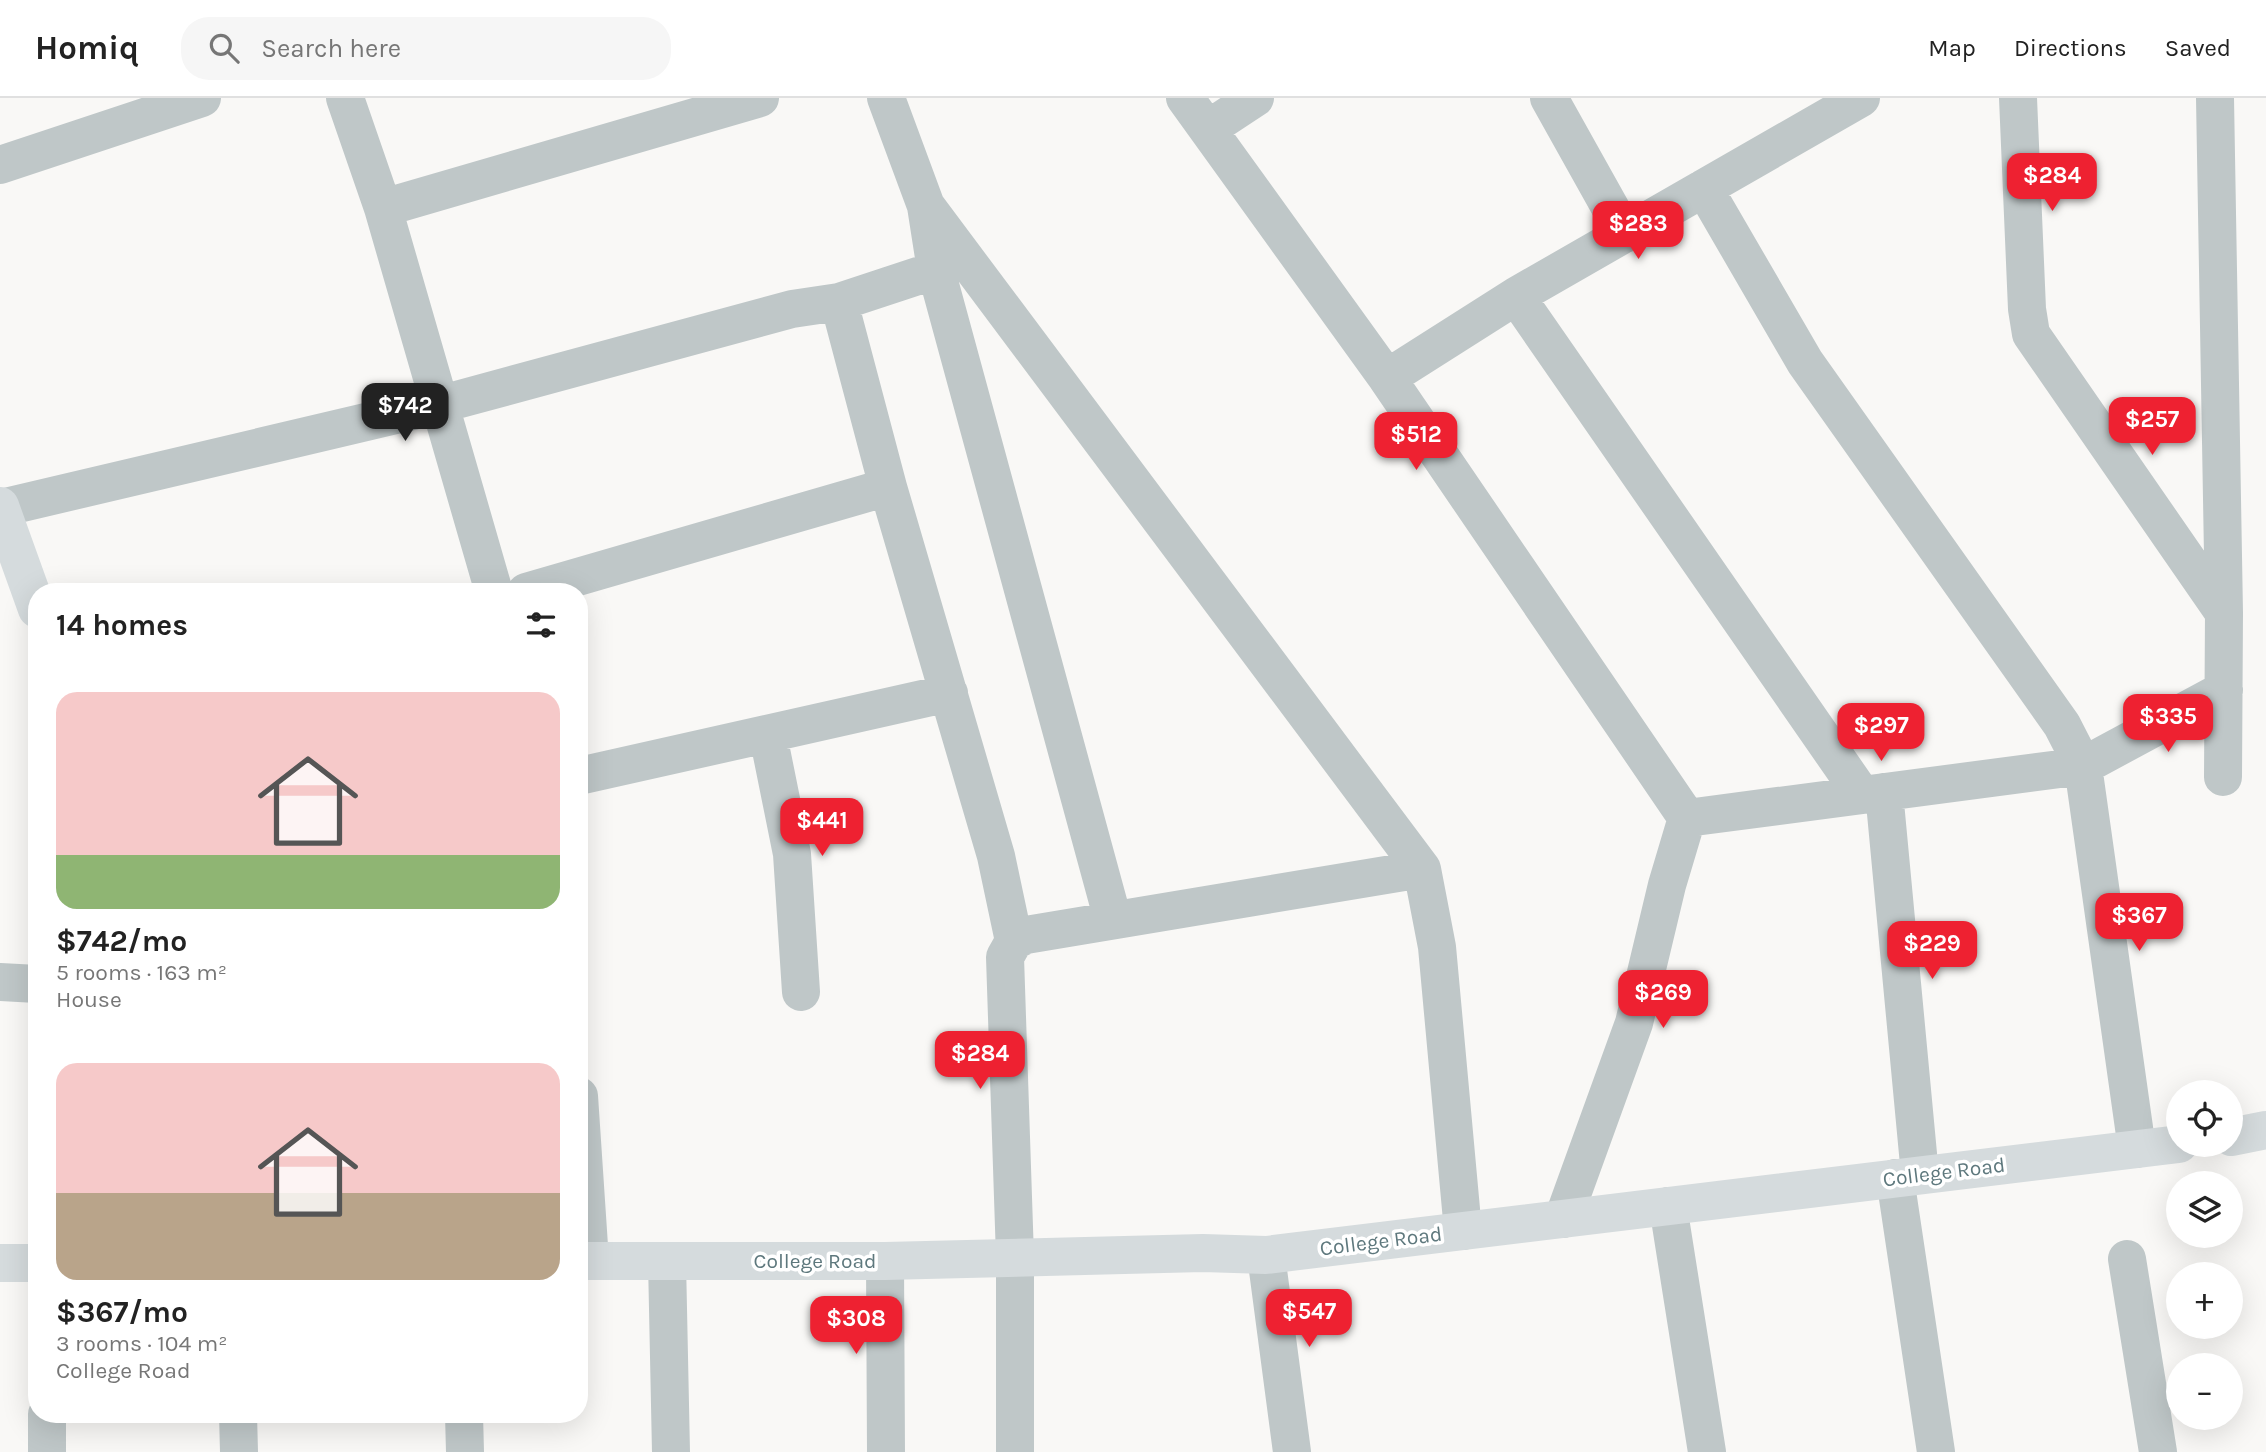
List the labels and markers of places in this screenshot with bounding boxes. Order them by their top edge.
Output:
pin: $284 [2011,153,2093,213]
pin: $283 [1597,202,1679,261]
pin: $742 [364,384,446,443]
pin: $257 [2111,398,2193,457]
pin: $512 [1375,412,1457,472]
pin: $335 [2127,694,2209,754]
pin: $297 [1840,704,1922,763]
pin: $441 [781,798,863,858]
pin: $367 [2098,894,2180,953]
pin: $229 [1891,922,1973,981]
pin: $269 [1622,970,1704,1030]
pin: $284 [939,1032,1021,1091]
pin: $547 [1268,1290,1350,1349]
pin: $308 [815,1296,897,1356]

